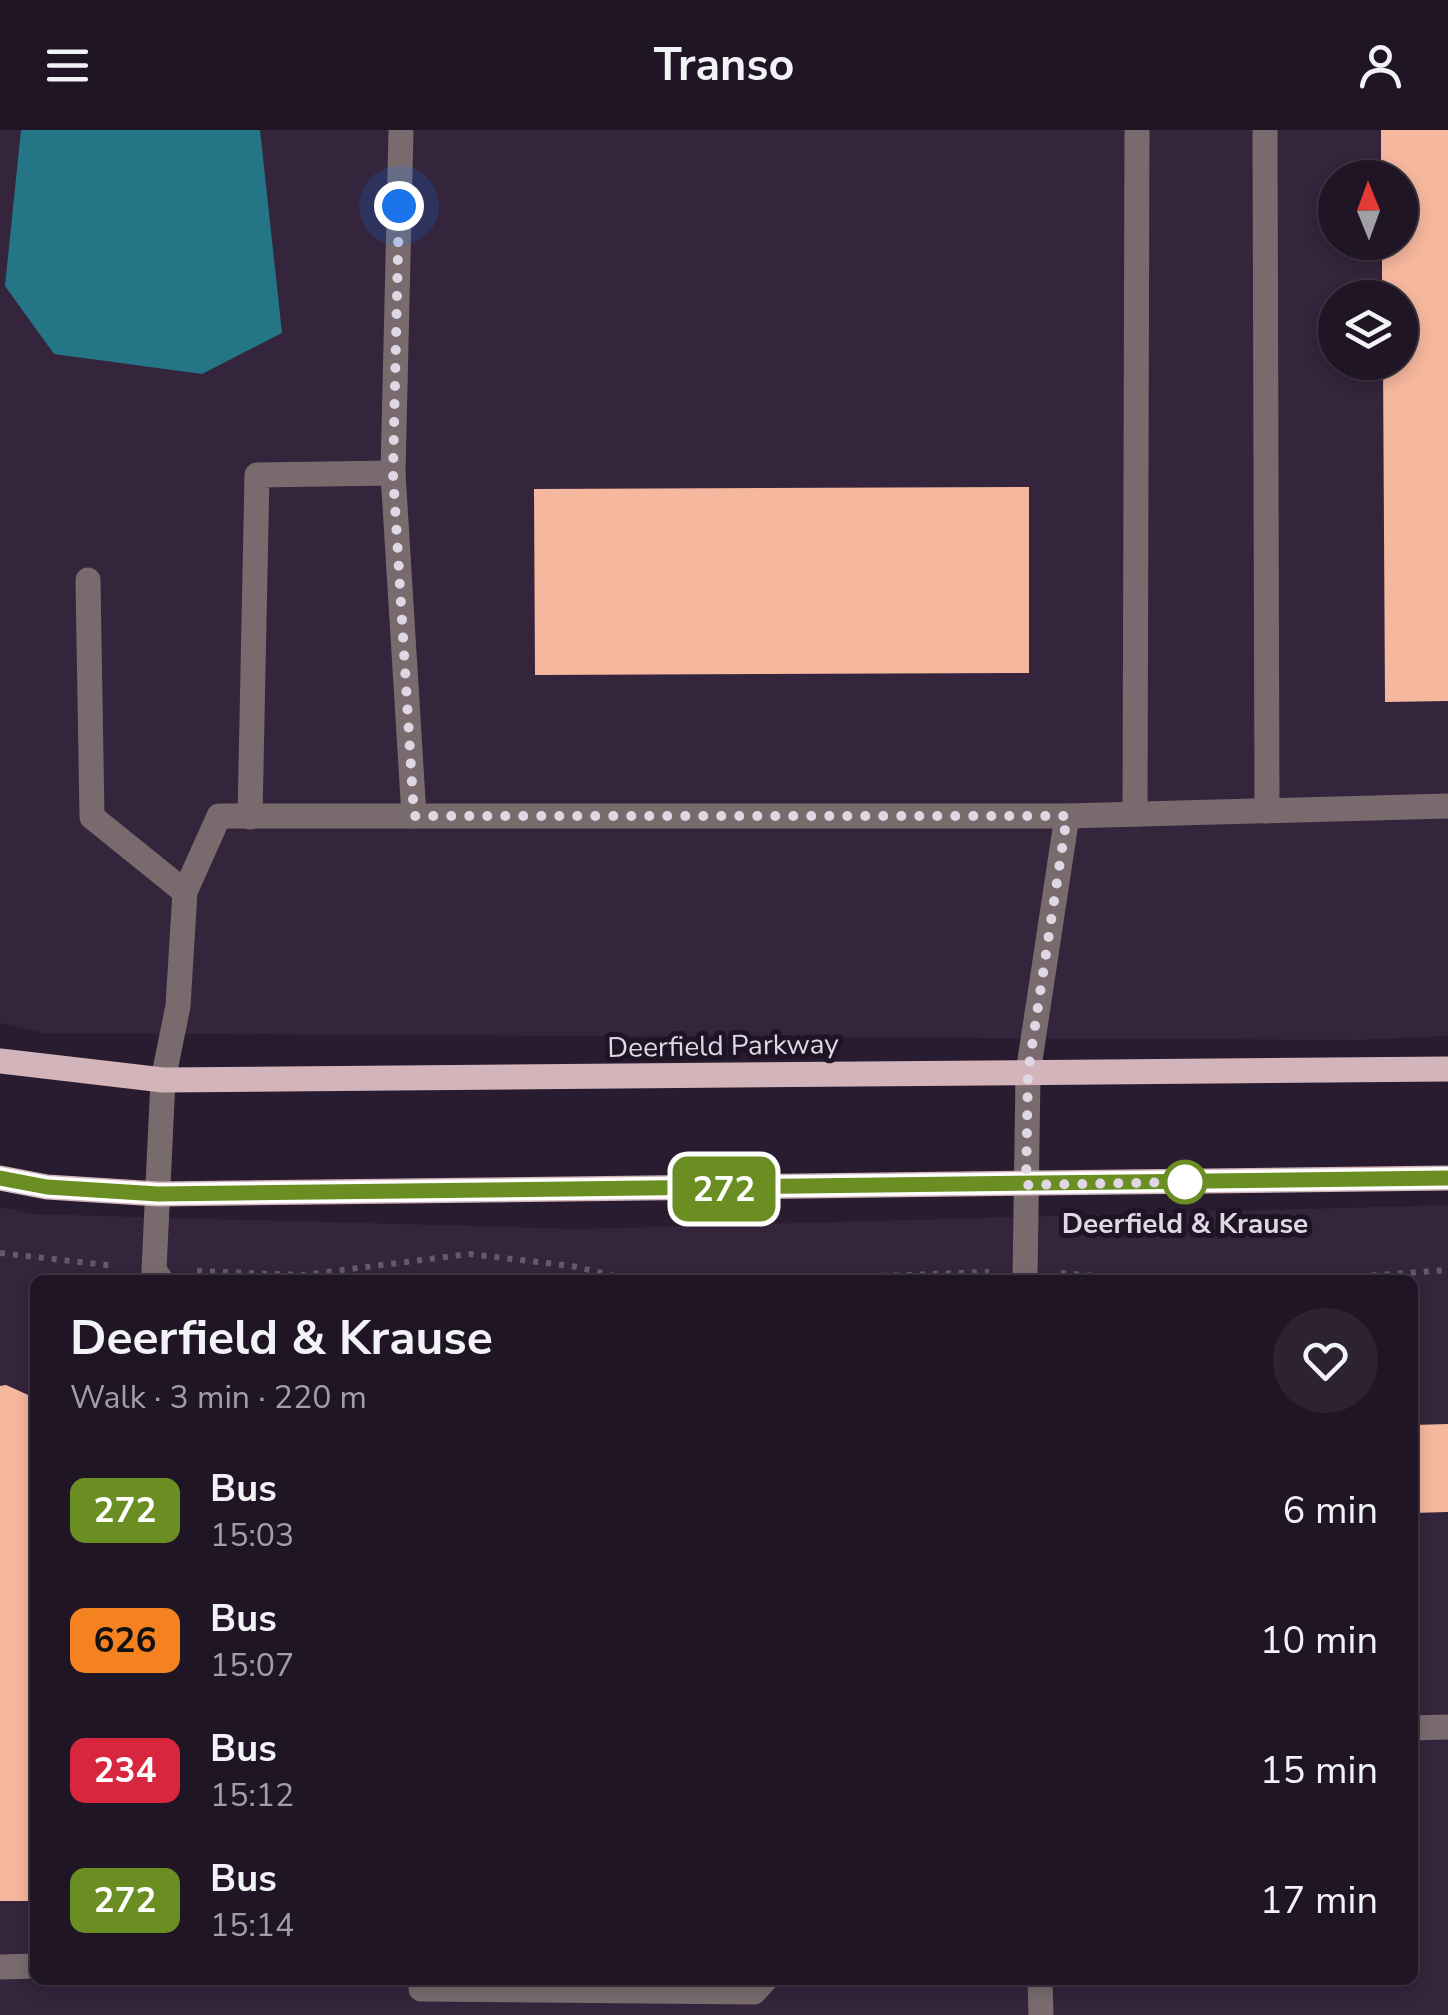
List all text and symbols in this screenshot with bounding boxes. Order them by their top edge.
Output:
text: Transo [654,35,794,96]
icon: menu [40,38,95,93]
icon: person [1353,38,1408,93]
north arrow [1318,160,1418,260]
map controls [1318,160,1418,380]
your location [374,181,424,231]
button: layers [1318,280,1418,380]
street label: Deerfield Parkway [607,1025,840,1067]
line badge: 272 [666,1156,782,1222]
marker: Deerfield & Krause [1164,1161,1206,1203]
text: 272 [692,1166,756,1213]
place label: Deerfield & Krause [1062,1205,1308,1243]
text: Deerfield & Krause [70,1305,493,1371]
button: heart [1273,1308,1378,1413]
text: Walk · 3 min · 220 m [70,1376,367,1419]
text: Bus [210,1463,277,1514]
text: 6 min [1283,1485,1378,1536]
text: 272 [93,1487,157,1534]
text: 15:03 [210,1514,294,1557]
text: Bus [210,1593,277,1644]
text: 10 min [1260,1615,1378,1666]
text: 626 [93,1617,157,1664]
text: 15:07 [210,1644,294,1687]
text: Bus [210,1723,277,1774]
text: 15 min [1260,1745,1378,1796]
text: 234 [93,1747,157,1794]
text: 15:12 [210,1774,294,1817]
text: Bus [210,1853,277,1904]
text: 17 min [1260,1875,1378,1926]
text: 272 [93,1877,157,1924]
text: 15:14 [210,1904,294,1947]

